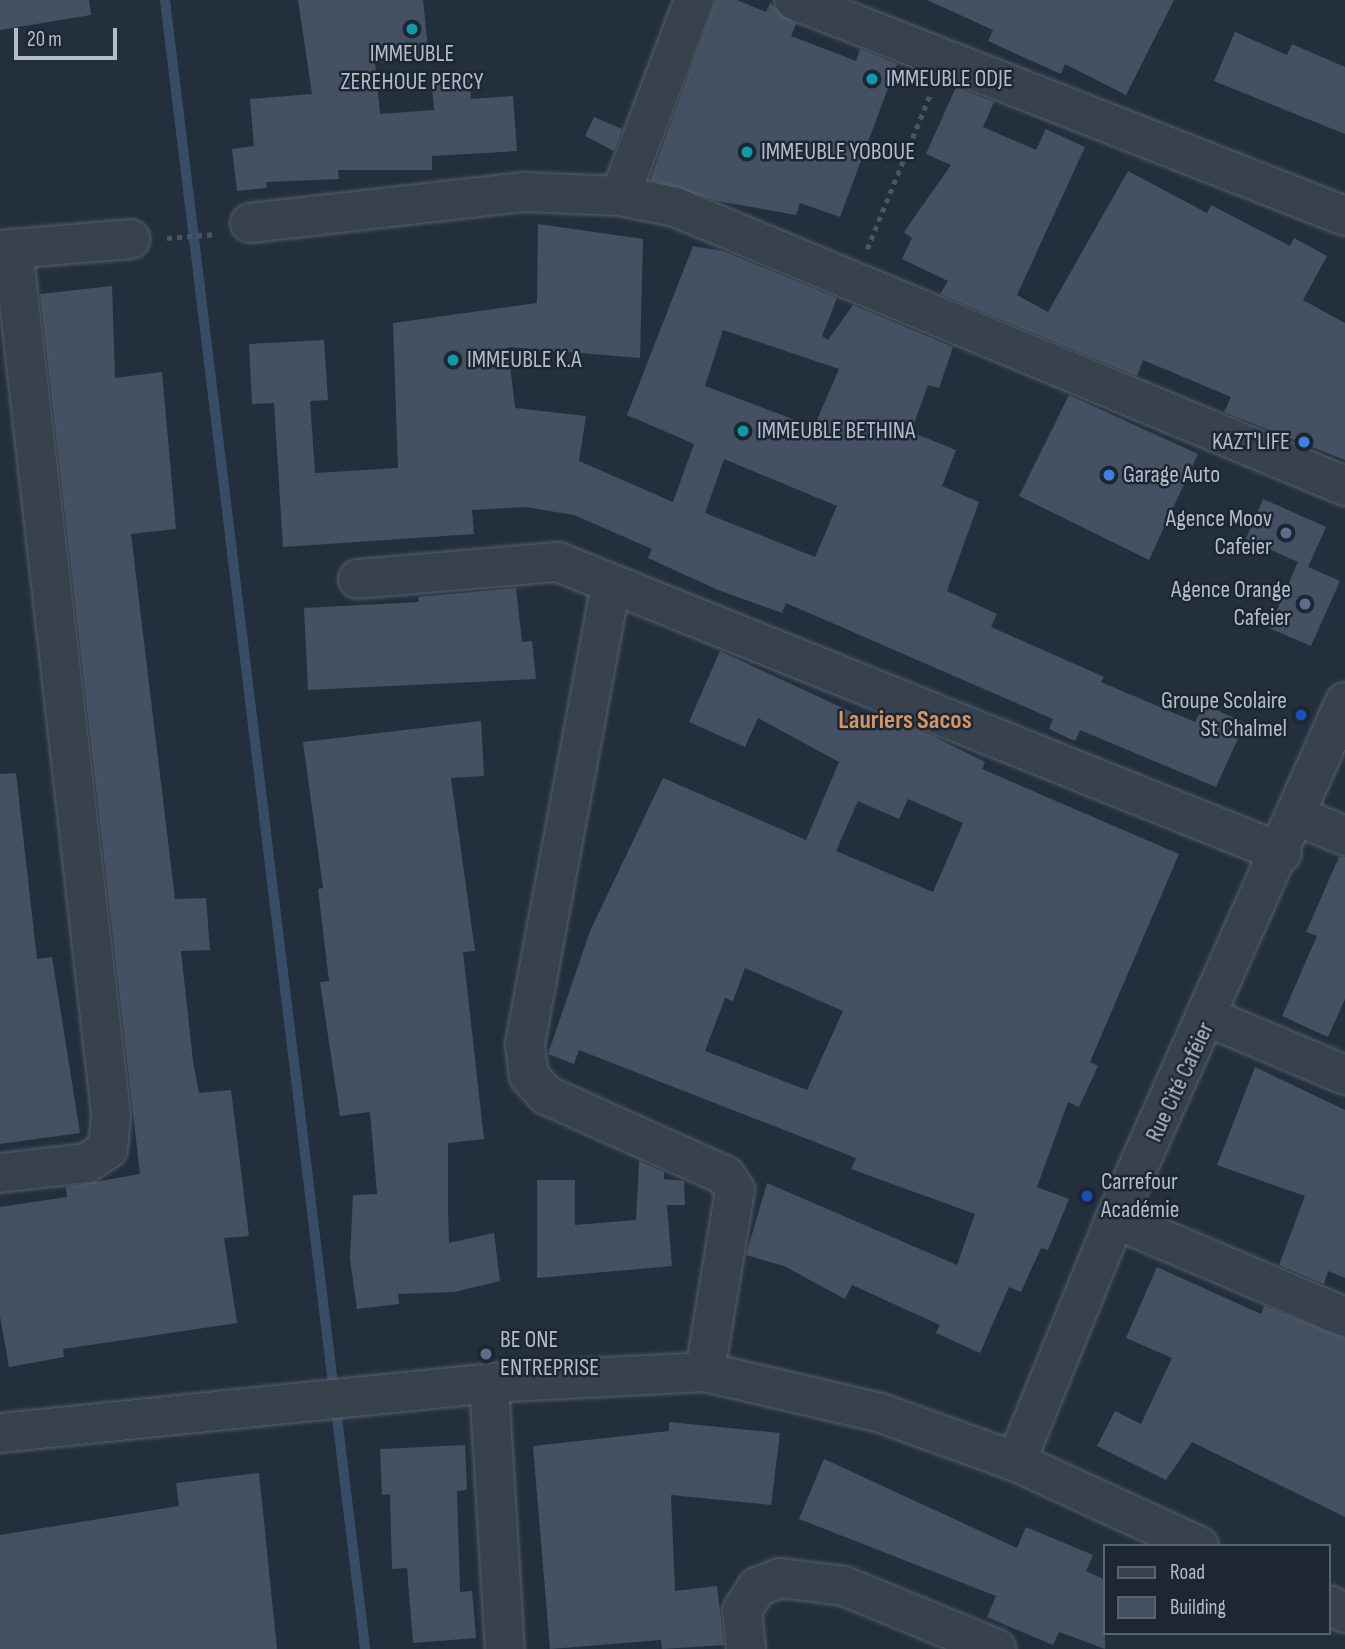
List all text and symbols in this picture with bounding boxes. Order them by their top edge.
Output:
scale bar [18,14,121,58]
marker: IMMEUBLE ZEREHOUE PERCY [404,21,420,37]
text: 20 m [27,27,62,52]
place label: IMMEUBLE ZEREHOUE PERCY [341,40,483,96]
place label: IMMEUBLE ODJE [886,65,1013,93]
marker: IMMEUBLE ODJE [864,71,880,87]
place label: IMMEUBLE YOBOUE [761,138,915,166]
marker: IMMEUBLE YOBOUE [739,144,755,160]
place label: IMMEUBLE K.A [467,346,582,374]
marker: IMMEUBLE K.A [445,352,461,368]
place label: IMMEUBLE BETHINA [757,417,915,445]
marker: IMMEUBLE BETHINA [735,423,751,439]
place label: KAZT'LIFE [1212,428,1290,456]
marker: KAZT'LIFE [1296,434,1312,450]
place label: Garage Auto [1123,461,1220,489]
marker: Garage Auto [1101,467,1117,483]
place label: Agence Moov Cafeier [1166,505,1272,561]
marker: Agence Moov Cafeier [1278,525,1294,541]
place label: Agence Orange Cafeier [1171,576,1291,632]
marker: Agence Orange Cafeier [1297,596,1313,612]
place label: Groupe Scolaire St Chalmel [1161,687,1287,743]
district label: Lauriers Sacos [838,705,972,737]
marker: Groupe Scolaire St Chalmel [1293,707,1309,723]
street label: Rue Cité Caféier [1140,1018,1220,1146]
place label: Carrefour Académie [1101,1168,1179,1224]
marker: Carrefour Académie [1079,1188,1095,1204]
place label: BE ONE ENTREPRISE [500,1326,599,1382]
marker: BE ONE ENTREPRISE [478,1346,494,1362]
legend [1104,1544,1331,1635]
text: Road [1170,1560,1205,1585]
text: Building [1170,1595,1226,1620]

